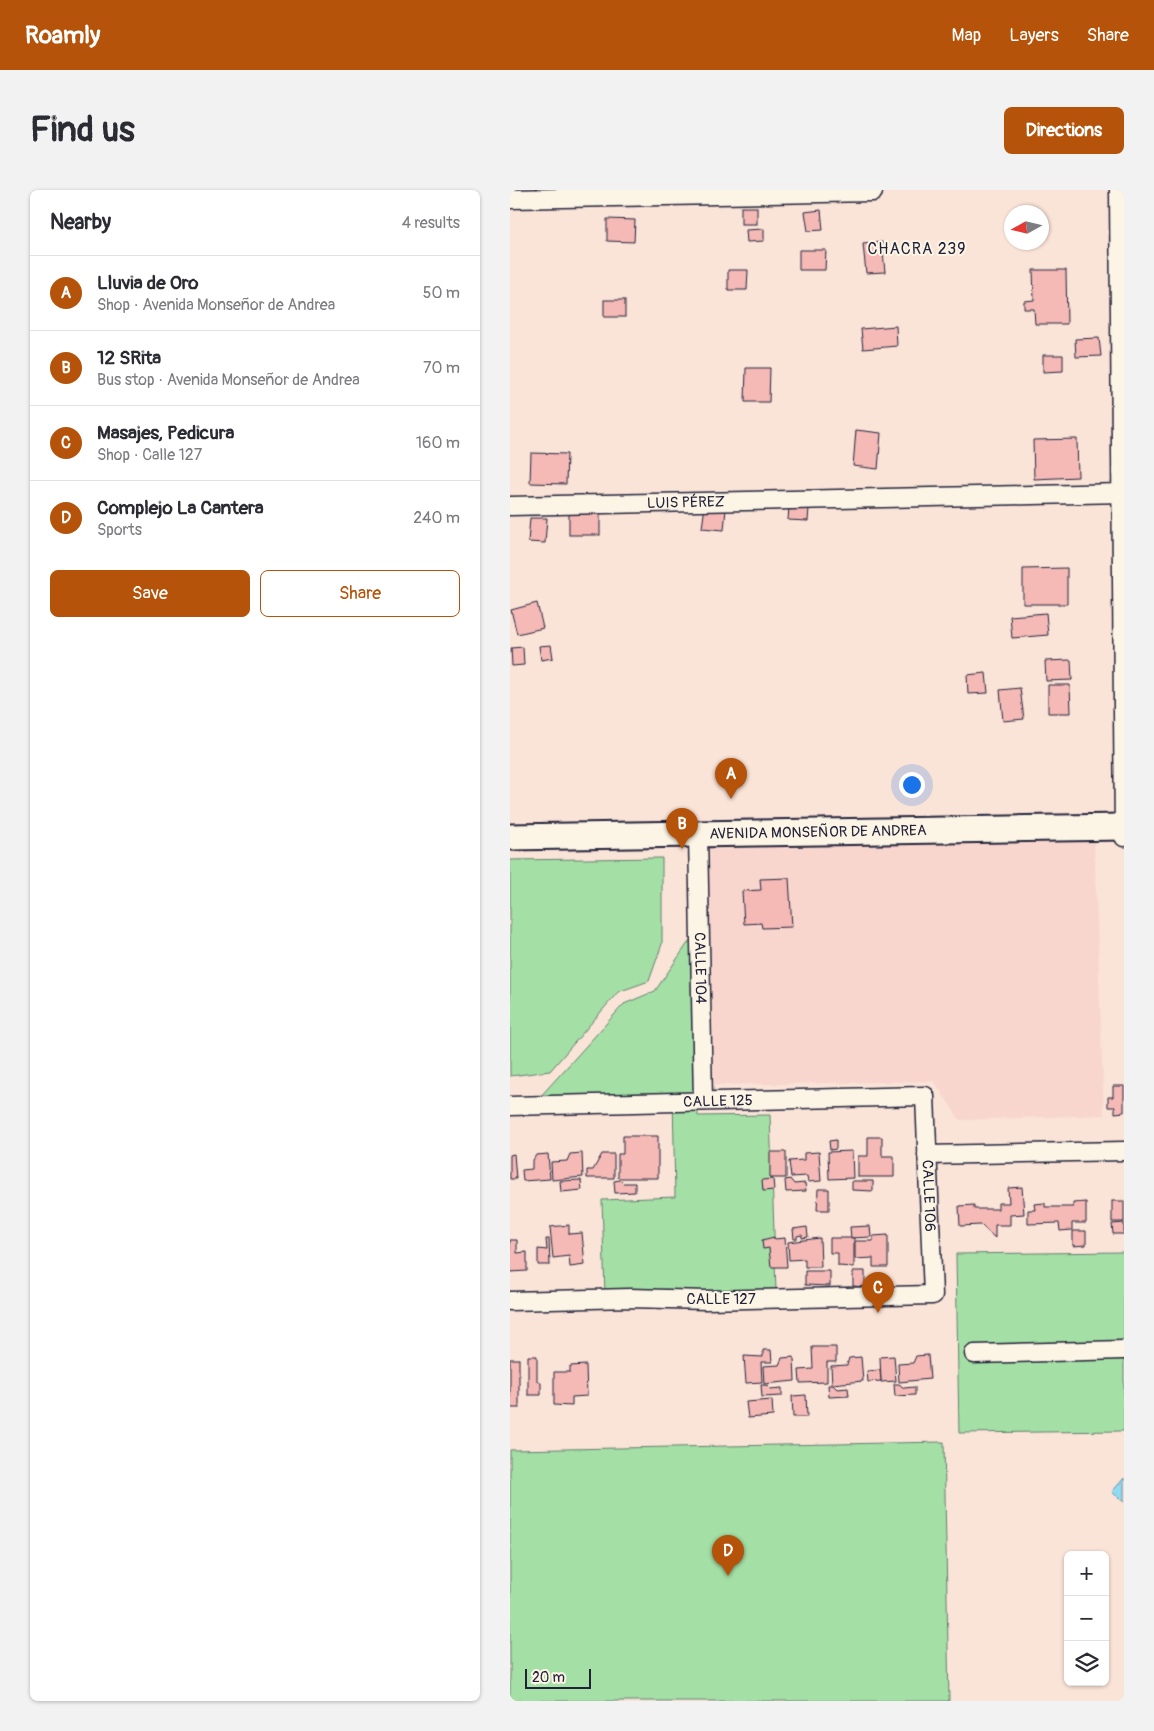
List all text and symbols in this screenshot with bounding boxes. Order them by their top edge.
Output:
text: Roamly [25,21,100,50]
text: Map [952,24,981,47]
text: Layers [1009,24,1059,47]
text: Share [1087,24,1129,47]
button: Directions [1004,107,1124,154]
text: Find us [30,108,135,152]
north arrow [1004,205,1049,250]
text: Nearby [50,209,111,236]
text: 4 results [402,213,460,233]
district label: CHACRA 239 [867,239,967,259]
text: Lluvia de Oro [97,271,198,295]
text: A [61,283,71,303]
text: 50 m [423,283,460,303]
text: Shop · Avenida Monseñor de Andrea [97,295,335,315]
text: 12 SRita [97,346,161,370]
text: B [61,358,71,378]
text: 70 m [423,358,460,378]
text: Bus stop · Avenida Monseñor de Andrea [97,370,360,390]
text: Masajes, Pedicura [97,421,234,445]
text: C [61,433,71,453]
text: 160 m [416,433,460,453]
text: Shop · Calle 127 [97,445,202,465]
street label: LUIS PÉREZ [647,492,725,513]
text: Complejo La Cantera [97,496,264,520]
text: D [61,508,71,528]
text: 240 m [413,508,460,528]
text: Sports [97,520,142,540]
button: Save [50,570,250,617]
button: Share [260,570,460,617]
pin: A [715,758,747,799]
your location [899,772,925,798]
pin: B [666,808,698,849]
street label: AVENIDA MONSEÑOR DE ANDREA [709,821,927,843]
street label: CALLE 104 [690,932,711,1004]
street label: CALLE 125 [683,1091,753,1111]
street label: CALLE 106 [918,1160,940,1232]
pin: C [862,1272,894,1313]
street label: CALLE 127 [686,1290,756,1309]
pin: D [712,1535,744,1576]
map controls [1064,1551,1109,1686]
button: + [1064,1551,1109,1596]
button: − [1064,1596,1109,1641]
button: layers [1064,1641,1109,1686]
scale bar [525,1666,591,1689]
text: 20 m [532,1669,565,1686]

